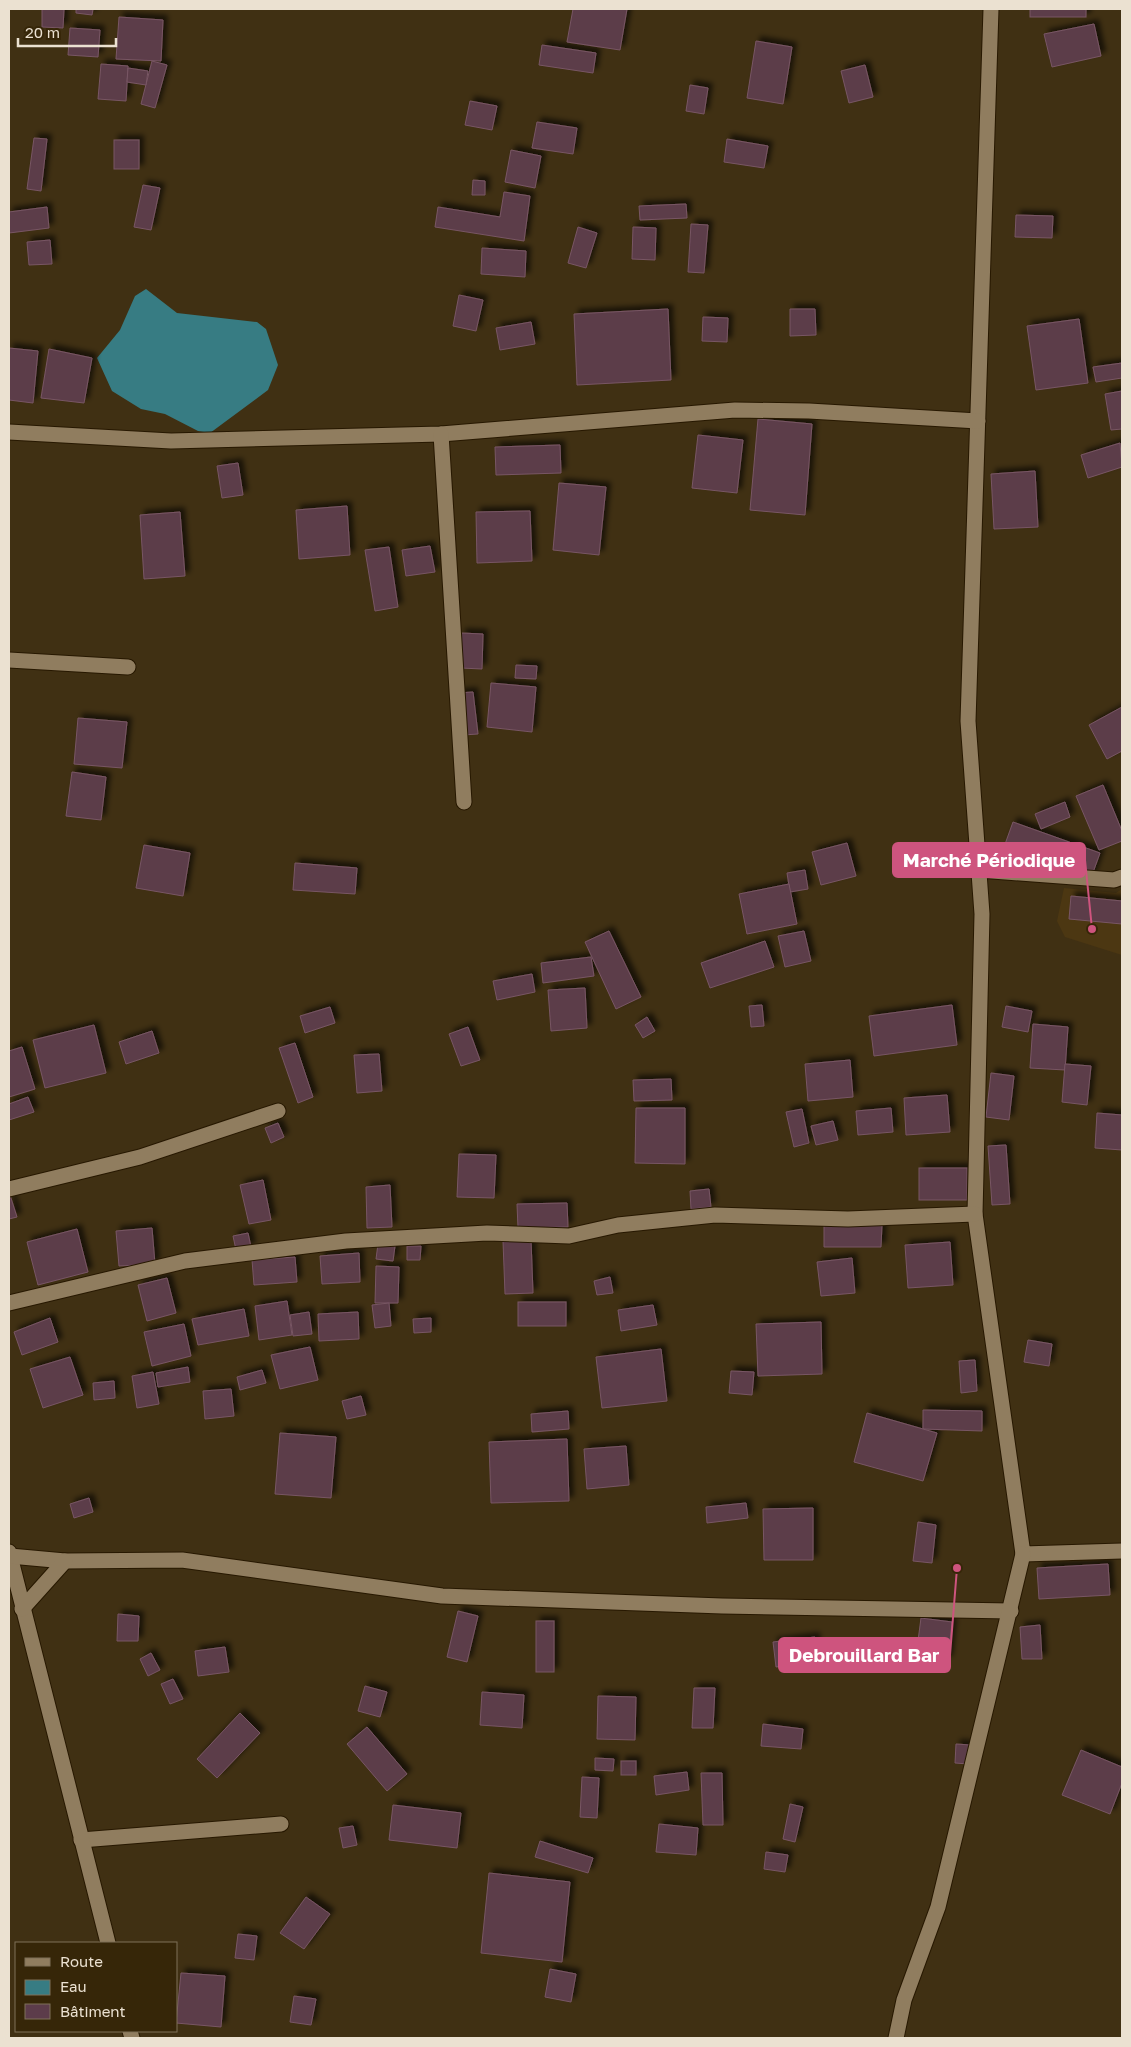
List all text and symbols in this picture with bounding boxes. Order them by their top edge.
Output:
scale bar [18,15,115,47]
text: 20 m [25,23,60,41]
callout: Marché Périodique [893,843,1085,877]
text: Marché Périodique [903,848,1075,871]
callout: Debrouillard Bar [779,1638,950,1672]
text: Debrouillard Bar [789,1643,940,1666]
legend [15,1942,178,2032]
text: Route [60,1952,103,1970]
text: Eau [60,1977,87,1995]
text: Bâtiment [60,2002,125,2020]

